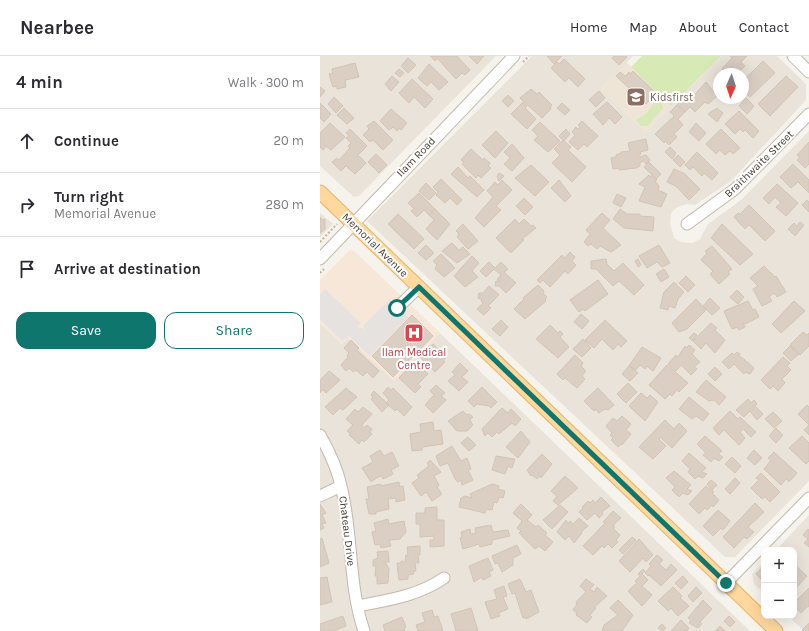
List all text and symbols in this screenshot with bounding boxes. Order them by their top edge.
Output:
text: Nearbee [20,17,94,39]
text: Home [570,19,607,36]
text: Map [629,19,657,36]
text: About [679,19,717,36]
text: Contact [739,19,789,36]
north arrow [713,68,749,104]
text: 4 min [16,72,63,92]
text: Walk · 300 m [228,75,304,90]
school or university icon: Kidsfirst [625,86,647,108]
place label: Kidsfirst [650,91,693,104]
street label: Braithwaite Street [722,128,796,200]
icon: ahead [16,130,38,152]
text: Continue [54,132,119,150]
text: 20 m [274,133,304,148]
street label: Ilam Road [394,134,438,180]
text: Turn right [54,188,124,206]
icon: right [16,194,38,216]
text: 280 m [266,197,304,212]
text: Memorial Avenue [54,206,156,221]
street label: Memorial Avenue [339,210,411,280]
icon: arrive [16,258,38,280]
text: Arrive at destination [54,260,201,278]
route start [388,299,406,317]
button: Save [16,312,156,349]
button: Share [164,312,304,349]
hospital icon: Ilam Medical Centre [403,322,425,344]
place label: Ilam Medical Centre [382,346,446,372]
street label: Chateau Drive [336,495,358,567]
map controls [761,547,797,619]
button: + [761,547,797,583]
route end [717,574,735,592]
button: − [761,583,797,619]

